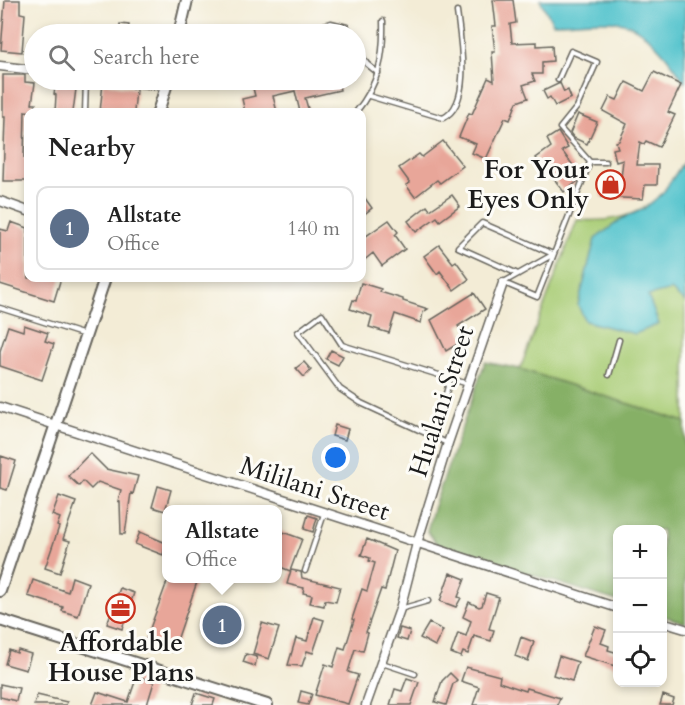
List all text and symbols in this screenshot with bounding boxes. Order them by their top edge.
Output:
search box [24,24,366,90]
icon: search [45,41,78,74]
text: Search here [93,42,200,72]
text: Nearby [48,130,136,165]
place label: For Your Eyes Only [467,152,590,217]
shop icon: For Your Eyes Only [594,168,626,200]
text: Allstate [107,200,182,230]
text: 1 [64,215,75,242]
text: 140 m [287,215,340,242]
text: Office [107,230,160,257]
street label: Hualani Street [401,321,482,481]
your location [321,443,350,472]
street label: Mililani Street [236,448,394,529]
popup [162,505,282,583]
text: Allstate [185,516,259,546]
map controls [613,525,667,687]
button: + [613,525,667,579]
text: Office [185,546,237,573]
button: − [613,579,667,633]
office icon: Affordable House Plans [105,592,137,624]
pin: 1 [202,602,242,648]
place label: Affordable House Plans [48,625,194,690]
button: locate [613,633,667,687]

